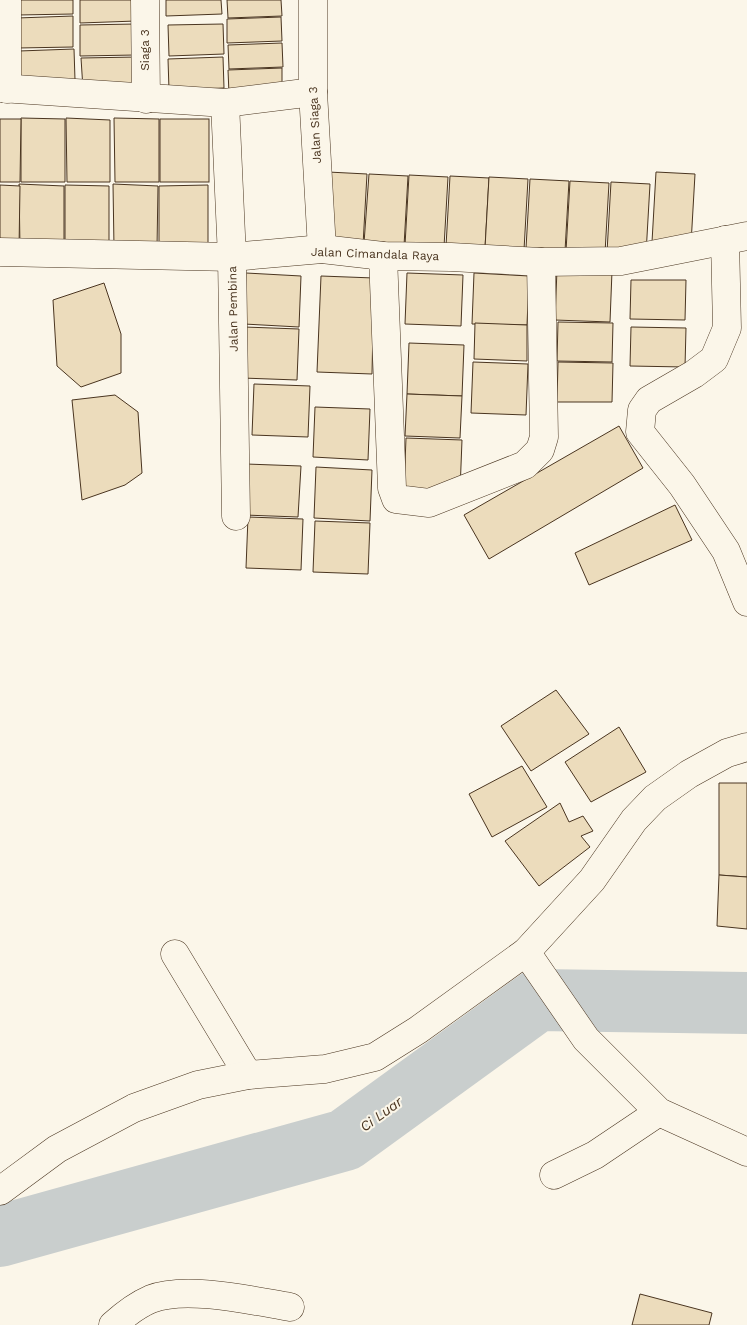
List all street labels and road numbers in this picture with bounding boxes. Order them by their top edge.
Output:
street label: Siaga 3 [138,29,152,71]
street label: Jalan Siaga 3 [306,86,324,164]
street label: Jalan Cimandala Raya [311,245,440,263]
street label: Jalan Pembina [225,266,241,352]

